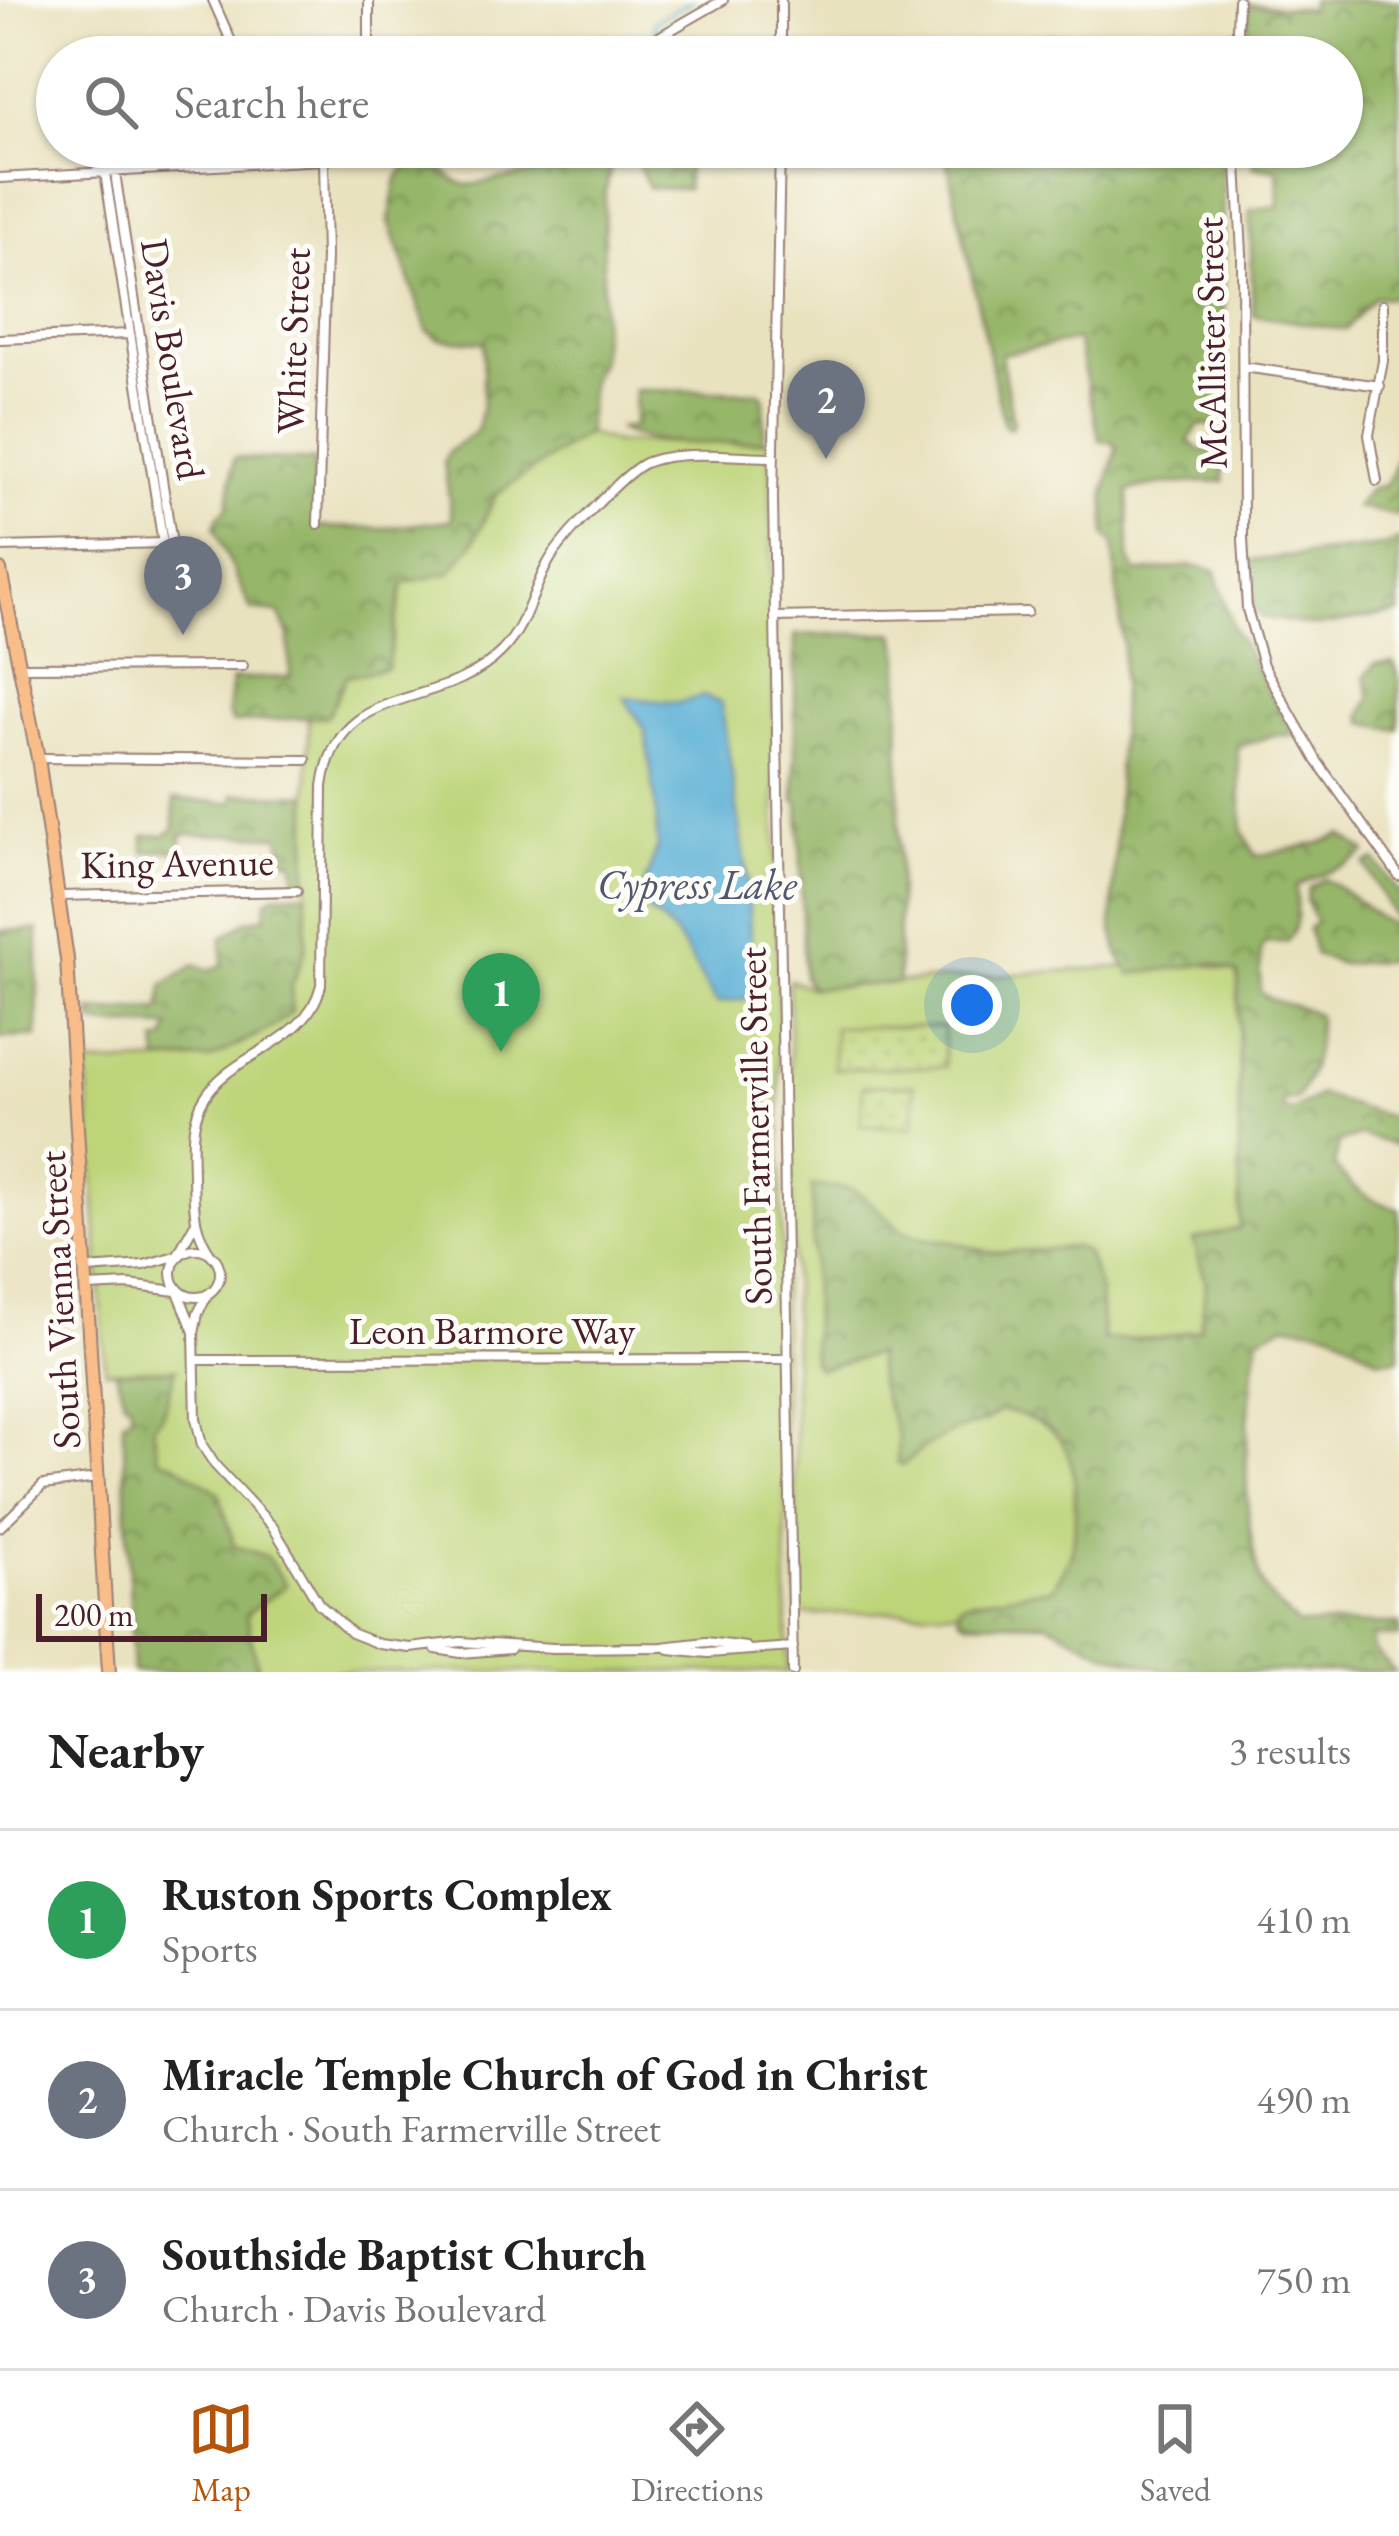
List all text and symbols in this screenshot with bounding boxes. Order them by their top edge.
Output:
search box [36,36,1363,168]
icon: search [78,69,144,135]
text: Search here [174,73,369,131]
street label: McAllister Street [1183,217,1239,469]
street label: Davis Boulevard [129,235,217,483]
street label: White Street [264,247,322,435]
pin: 2 [787,360,865,459]
pin: 3 [144,536,222,635]
street label: King Avenue [80,836,274,890]
water label: Cypress Lake [597,857,798,912]
street label: South Farmerville Street [726,947,784,1305]
pin: 1 [462,953,540,1052]
your location [942,975,1002,1035]
street label: South Vienna Street [26,1150,92,1450]
street label: Leon Barmore Way [349,1305,636,1356]
scale bar [36,1588,267,1641]
text: 200 m [54,1593,134,1636]
text: Nearby [48,1717,204,1783]
text: 3 results [1229,1725,1351,1776]
text: Ruston Sports Complex [162,1865,612,1923]
text: 1 [77,1894,97,1945]
text: 410 m [1257,1894,1351,1945]
text: Sports [162,1923,258,1974]
text: Miracle Temple Church of God in Christ [162,2045,928,2103]
text: 2 [77,2074,97,2125]
text: 490 m [1257,2074,1351,2125]
text: Church · South Farmerville Street [162,2103,661,2154]
text: Southside Baptist Church [162,2225,647,2283]
text: 3 [77,2254,97,2305]
text: 750 m [1257,2254,1351,2305]
text: Church · Davis Boulevard [162,2283,546,2334]
tab: Map [188,2396,254,2511]
tab: Directions [631,2396,764,2511]
tab: Saved [1140,2396,1211,2511]

